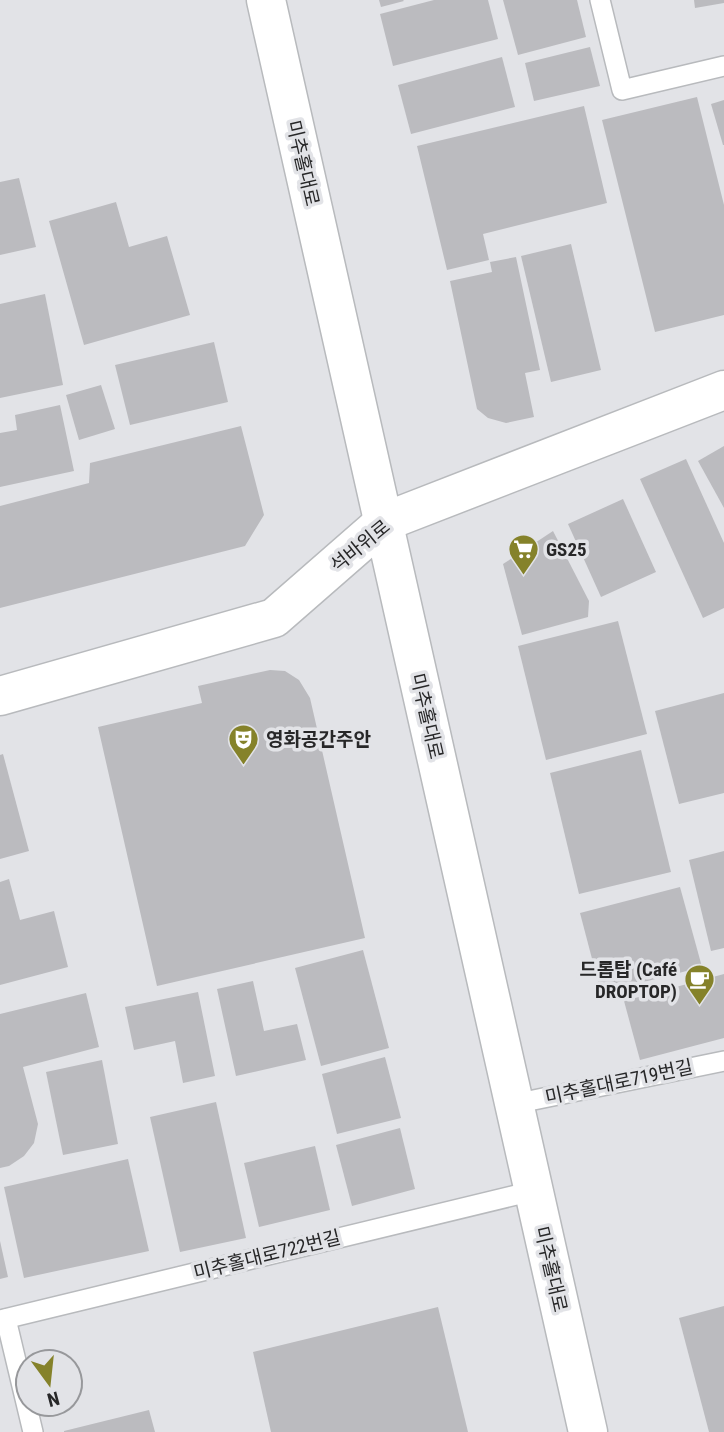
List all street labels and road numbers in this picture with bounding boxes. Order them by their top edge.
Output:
street label: 미추홀대로 [282,118,324,208]
street label: 석바위로 [326,515,394,577]
street label: 미추홀대로 [406,671,448,761]
street label: 미추홀대로719번길 [543,1055,695,1109]
street label: 미추홀대로 [530,1224,572,1314]
street label: 미추홀대로722번길 [191,1226,343,1284]

